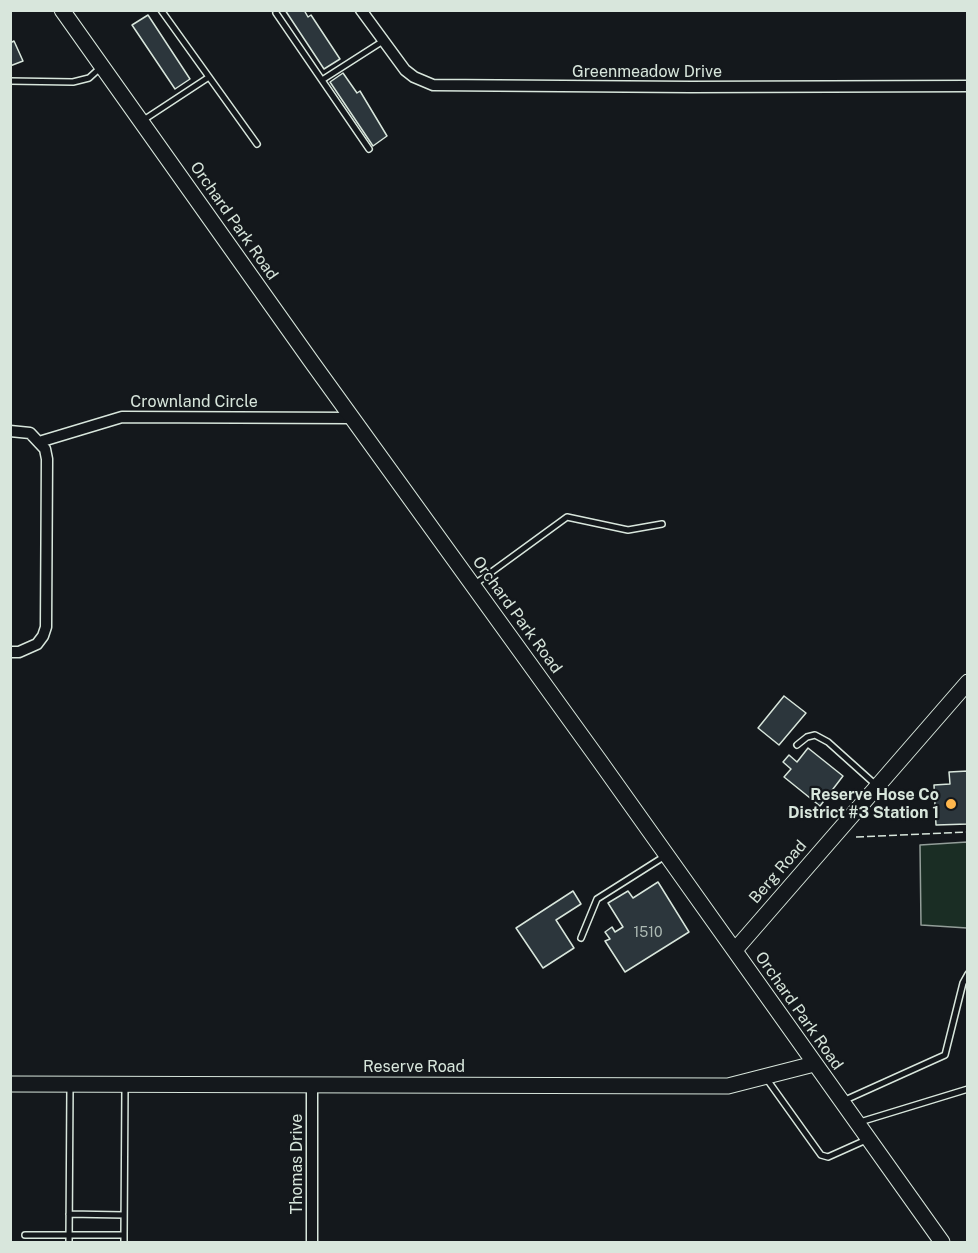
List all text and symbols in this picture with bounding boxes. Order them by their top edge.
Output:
street label: Greenmeadow Drive [572,62,722,82]
street label: Orchard Park Road [186,158,282,284]
street label: Crownland Circle [130,392,258,412]
street label: Orchard Park Road [468,553,566,677]
place label: Reserve Hose Co District #3 Station 1 [788,785,939,823]
marker: Reserve Hose Co District #3 Station 1 [944,797,958,811]
street label: Berg Road [745,836,811,908]
house number: 1510 [634,925,662,941]
street label: Orchard Park Road [751,948,847,1074]
street label: Reserve Road [363,1057,465,1077]
street label: Thomas Drive [287,1114,307,1214]

